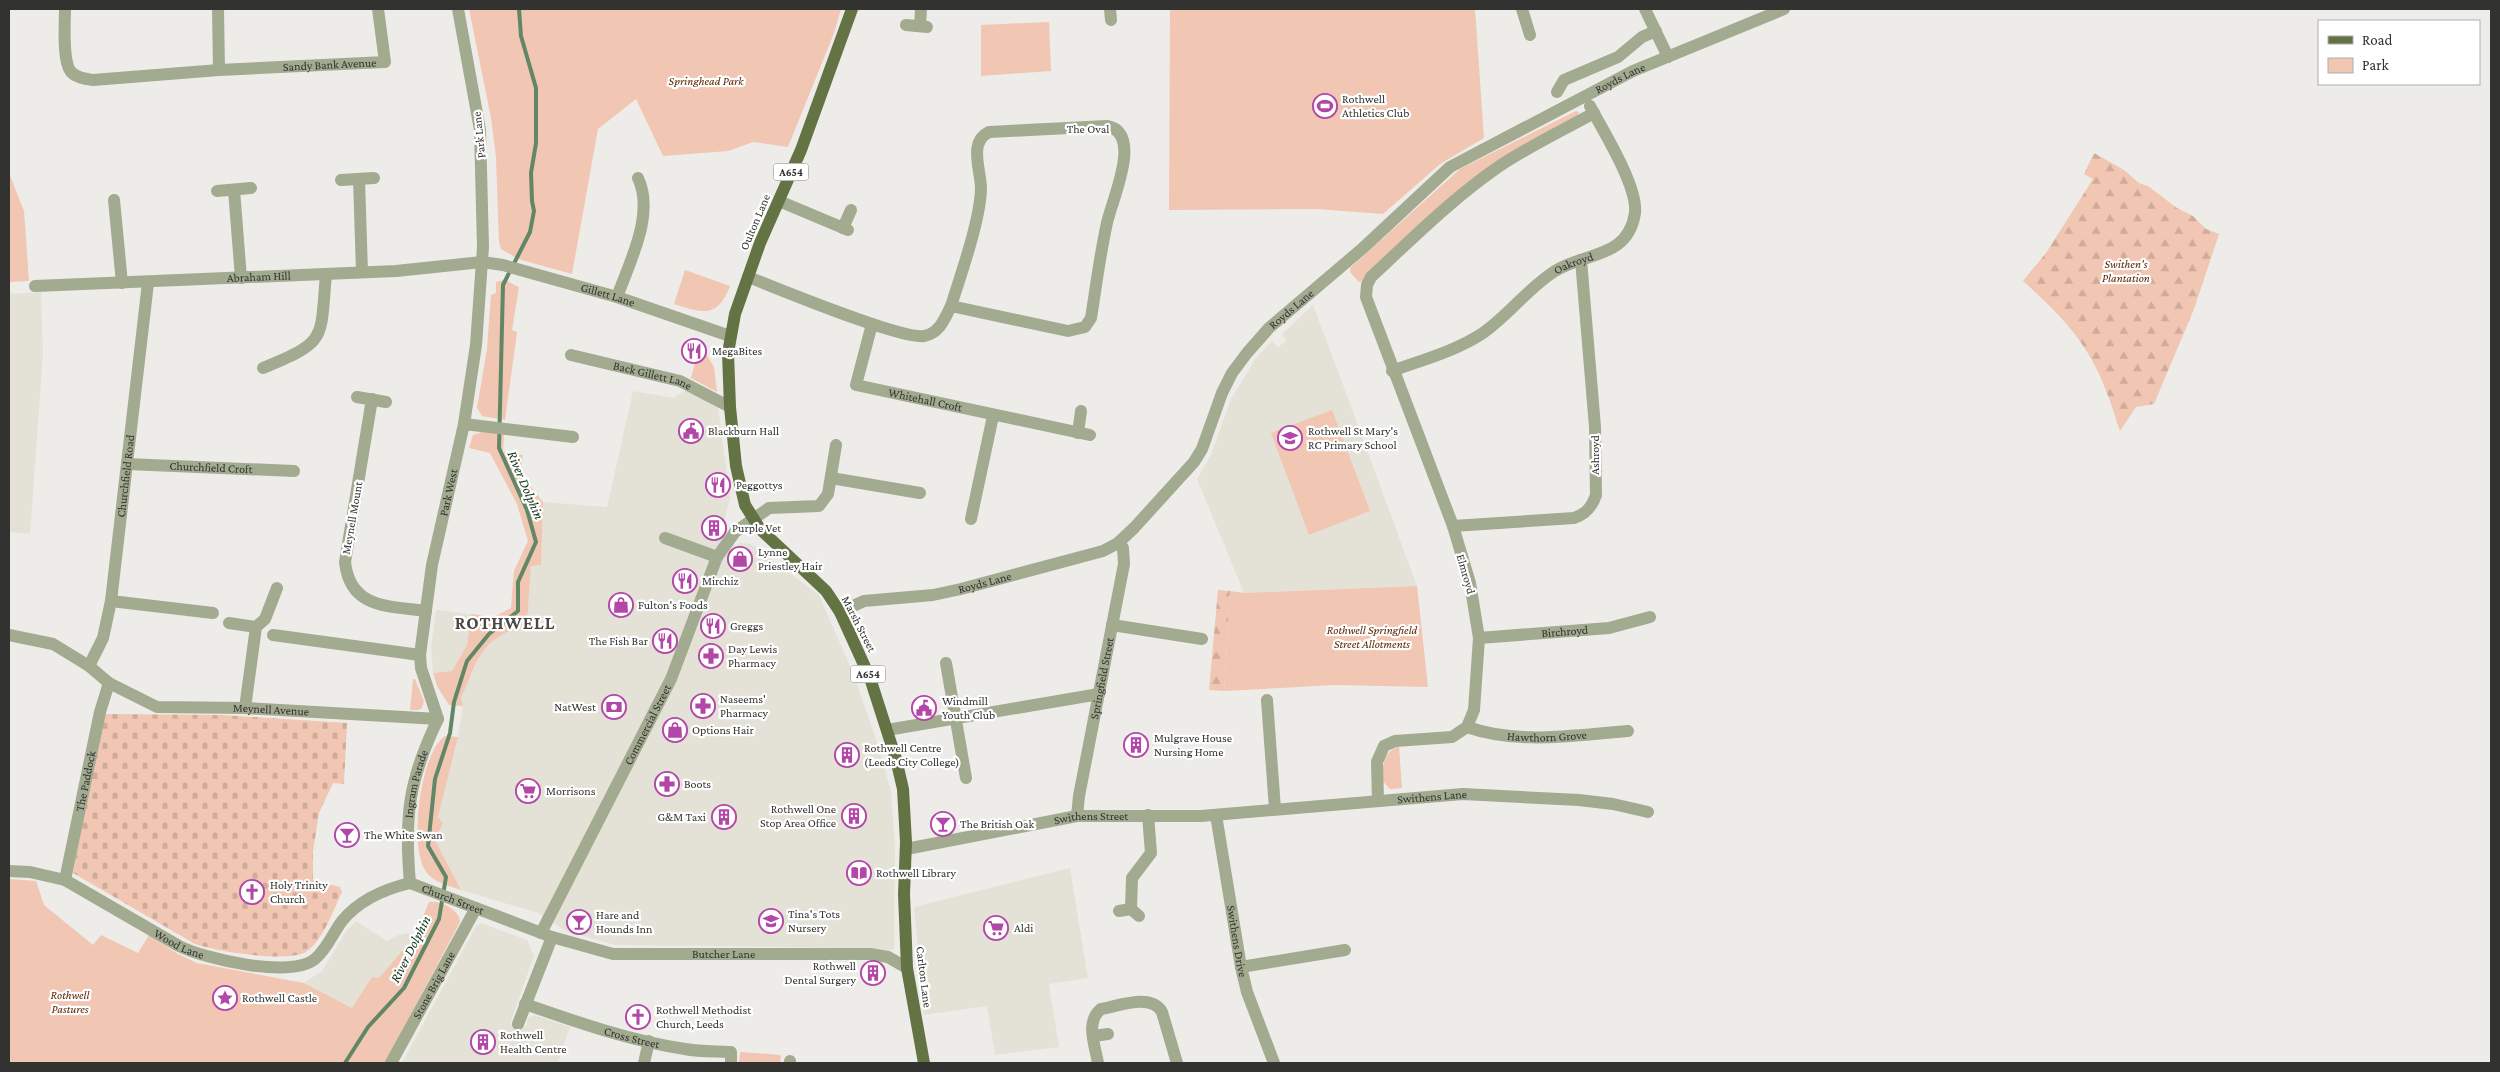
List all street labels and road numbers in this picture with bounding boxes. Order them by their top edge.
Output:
street label: Sandy Bank Avenue [282,55,377,74]
street label: Royds Lane [1593,60,1647,97]
street label: Park Lane [470,111,488,159]
street label: The Oval [1067,122,1109,136]
road number: A654 [774,163,808,180]
street label: Oulton Lane [737,192,773,252]
street label: Oakroyd [1551,249,1595,277]
street label: Abraham Hill [227,268,291,285]
street label: Gillett Lane [579,280,637,310]
street label: Royds Lane [1266,286,1317,332]
street label: Back Gillett Lane [612,358,694,393]
street label: Whitehall Croft [887,385,964,415]
street label: Churchfield Road [114,433,137,518]
street label: Ashroyd [1588,434,1602,475]
street label: Churchfield Croft [169,459,254,476]
street label: Park West [436,466,461,517]
street label: Meynell Mount [339,479,365,556]
street label: Elmroyd [1454,552,1479,596]
street label: Royds Lane [957,569,1013,596]
street label: Marsh Street [839,594,880,655]
street label: Birchroyd [1541,623,1589,640]
street label: Springfield Street [1087,635,1117,720]
road number: A654 [850,666,886,682]
street label: Commercial Street [621,681,675,767]
street label: Meynell Avenue [233,701,310,719]
street label: Hawthorn Grove [1506,728,1587,744]
street label: Ingram Parade [402,748,431,819]
street label: The Paddock [73,749,99,813]
street label: Swithens Lane [1397,787,1467,807]
street label: Swithens Street [1053,809,1129,827]
street label: Church Street [420,881,487,918]
street label: Swithens Drive [1224,904,1250,979]
street label: Wood Lane [151,926,206,962]
street label: Carlton Lane [913,946,935,1008]
street label: Butcher Lane [692,947,755,961]
street label: Stone Brig Lane [410,949,458,1021]
street label: Cross Street [602,1024,662,1052]

